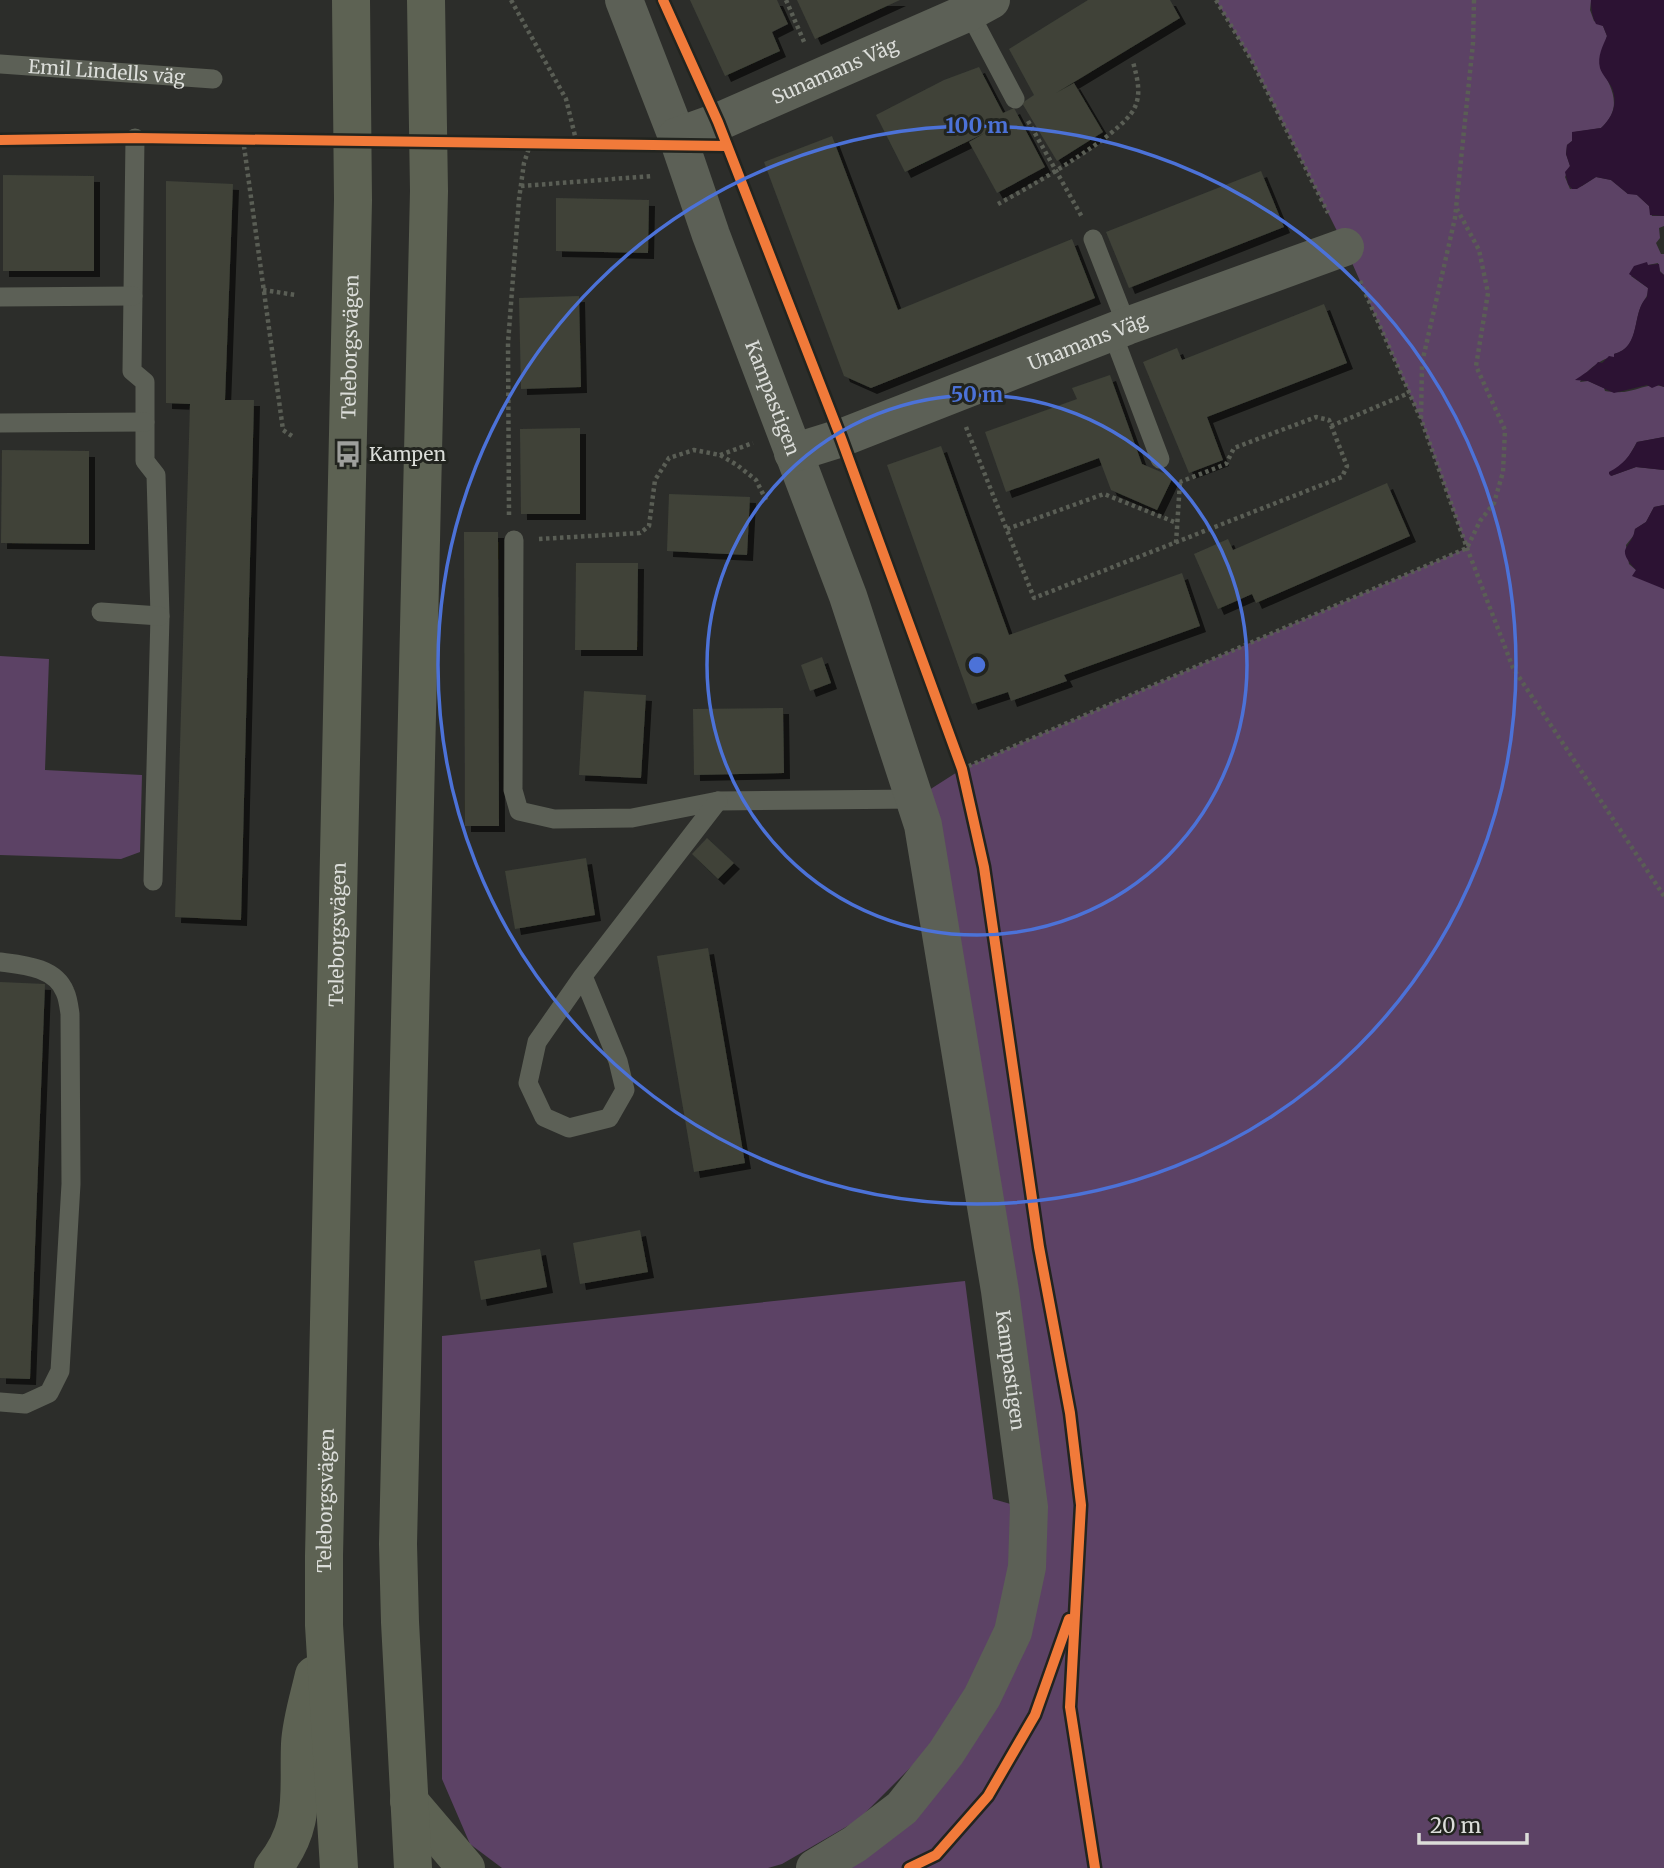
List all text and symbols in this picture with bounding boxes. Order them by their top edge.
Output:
street label: Sunamans Väg [768,33,902,109]
street label: Emil Lindells väg [27,54,187,89]
text: 100 m [946,112,1008,139]
street label: Teleborgsvägen [336,274,363,419]
street label: Unamans Väg [1024,308,1151,376]
street label: Kampastigen [740,337,806,459]
text: 50 m [951,381,1003,408]
bus stop icon: Kampen [333,439,363,469]
place label: Kampen [369,442,446,466]
centre of rings [965,653,989,677]
street label: Teleborgsvägen [324,862,351,1007]
street label: Kampastigen [991,1309,1031,1432]
street label: Teleborgsvägen [312,1428,339,1573]
scale bar [1419,1801,1528,1845]
text: 20 m [1430,1812,1482,1839]

